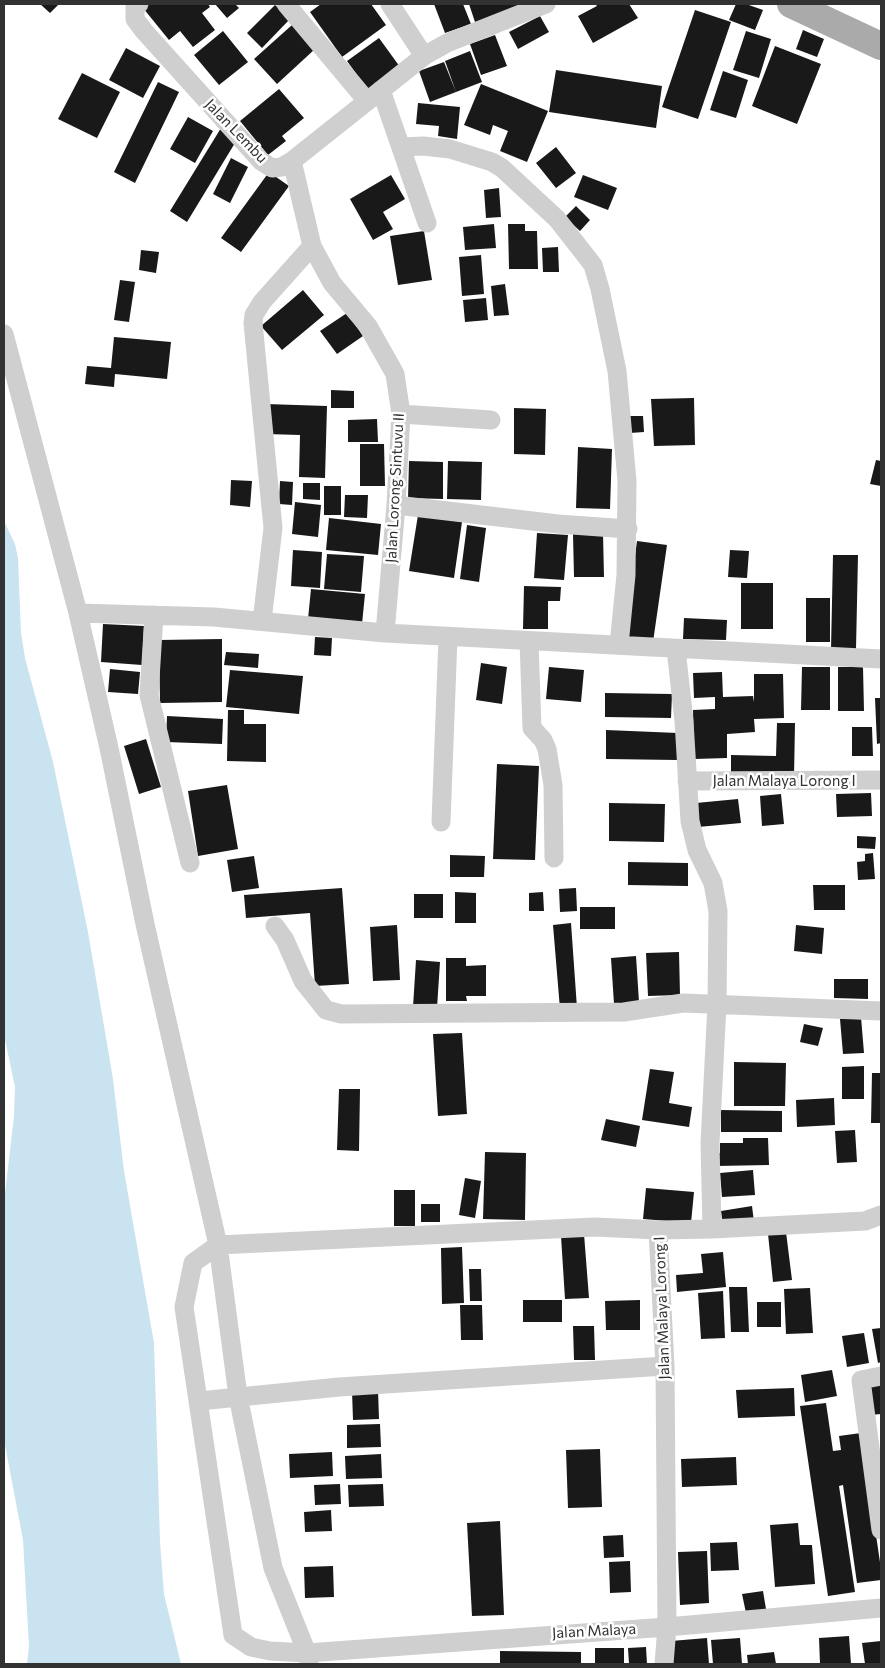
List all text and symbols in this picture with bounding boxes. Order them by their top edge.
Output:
street label: Jalan Lembu [201,95,271,167]
street label: Jalan Lorong Sintuvu II [382,412,408,564]
street label: Jalan Malaya Lorong I [712,772,856,790]
street label: Jalan Malaya Lorong I [651,1236,673,1380]
street label: Jalan Malaya [551,1620,637,1642]

